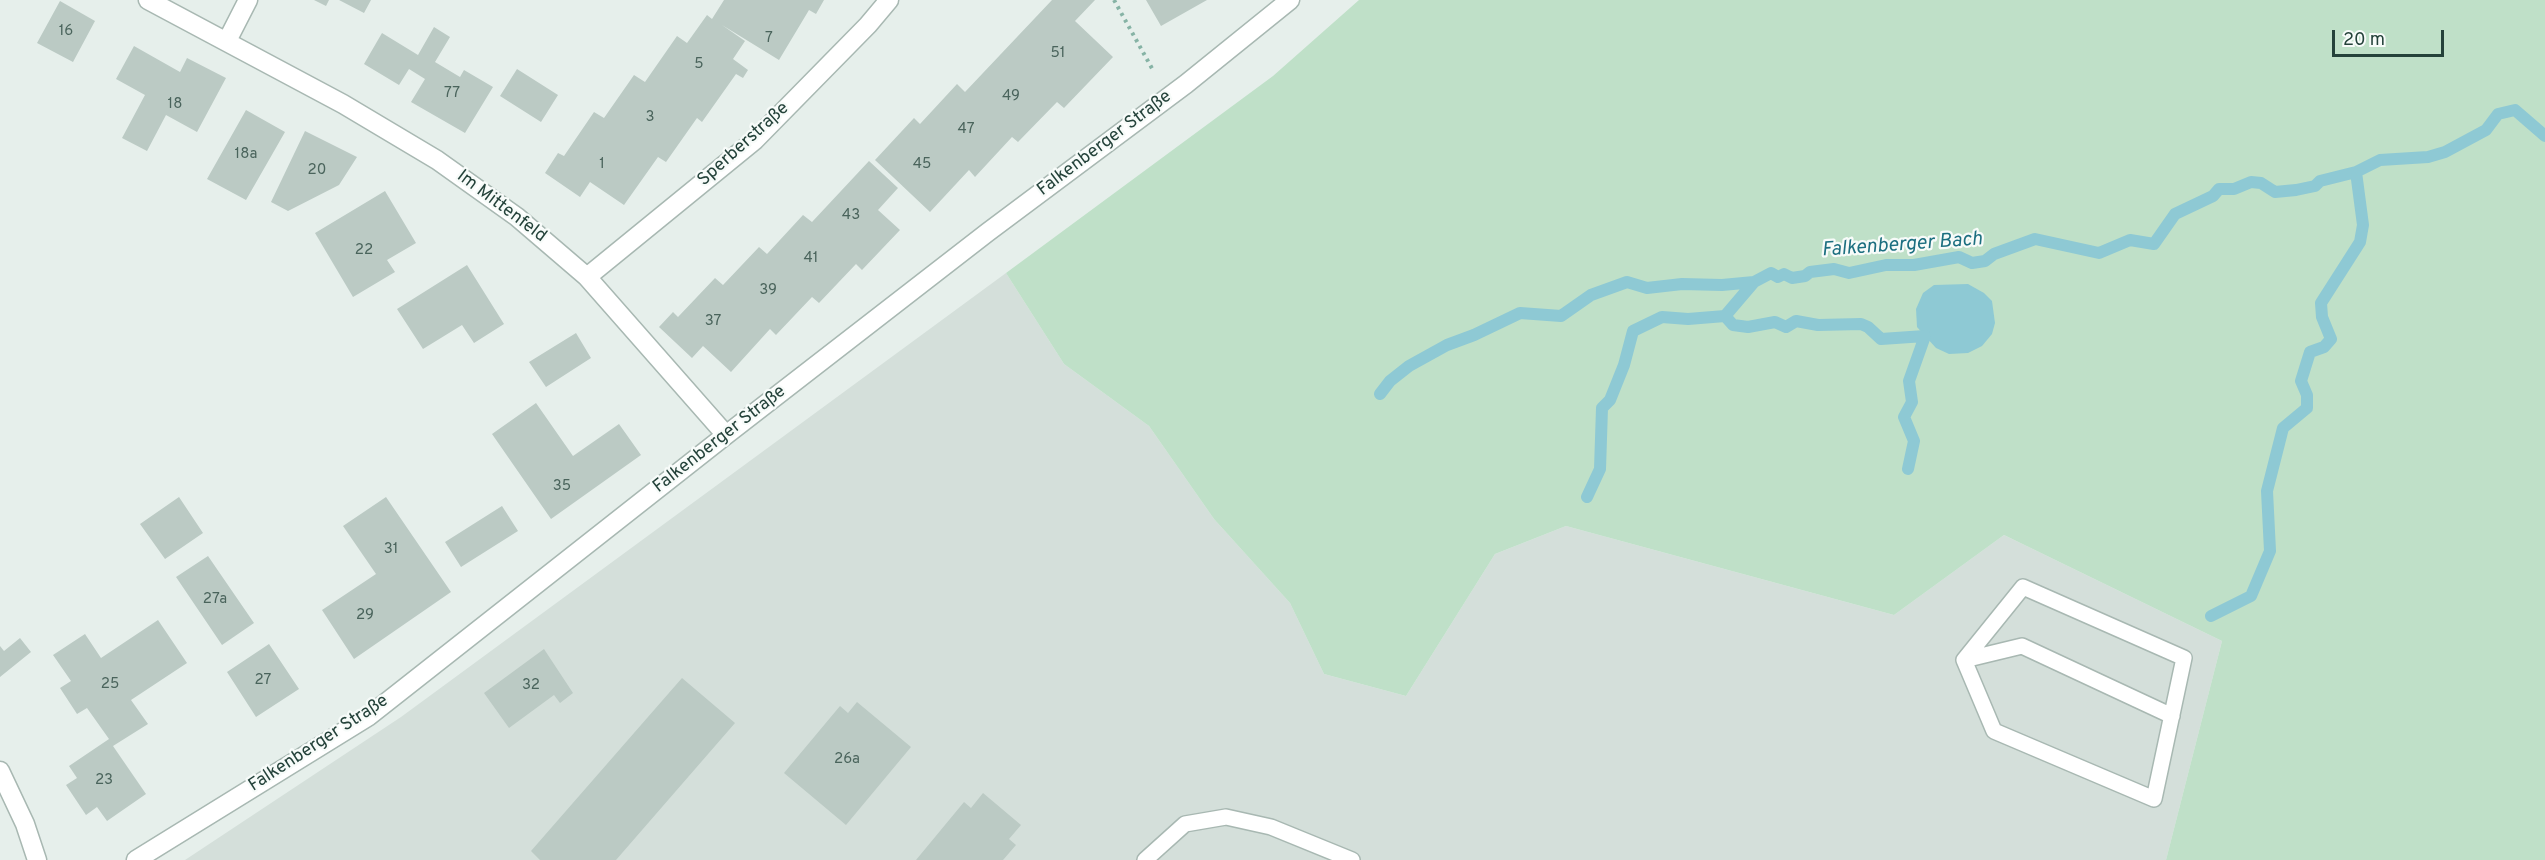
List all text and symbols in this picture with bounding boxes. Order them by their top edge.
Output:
scale bar [2335,18,2448,56]
house number: 16 [59,23,73,41]
text: 20 m [2343,29,2385,52]
house number: 7 [765,30,773,48]
house number: 51 [1051,45,1065,63]
house number: 5 [694,56,704,74]
house number: 77 [444,85,460,103]
street label: Falkenberger Straße [1034,87,1176,201]
house number: 49 [1002,88,1020,106]
house number: 18 [168,96,182,114]
street label: Sperberstraße [694,98,794,192]
house number: 3 [645,109,655,127]
house number: 47 [958,121,974,139]
house number: 18a [235,146,257,164]
house number: 1 [599,156,605,174]
house number: 45 [913,156,931,174]
house number: 20 [308,162,326,180]
street label: Im Mittenfeld [452,166,550,248]
house number: 43 [842,207,860,225]
water label: Falkenberger Bach [1821,228,1983,264]
house number: 22 [355,242,373,260]
house number: 41 [804,250,818,268]
house number: 39 [759,282,777,300]
house number: 37 [705,313,721,331]
street label: Falkenberger Straße [649,382,791,498]
house number: 35 [553,478,571,496]
house number: 31 [384,541,398,559]
house number: 27a [203,591,227,609]
house number: 29 [356,607,374,625]
house number: 27 [255,672,271,690]
house number: 25 [101,676,119,694]
house number: 32 [522,677,540,695]
street label: Falkenberger Straße [245,691,393,797]
house number: 26a [834,751,860,769]
house number: 23 [95,772,113,790]

